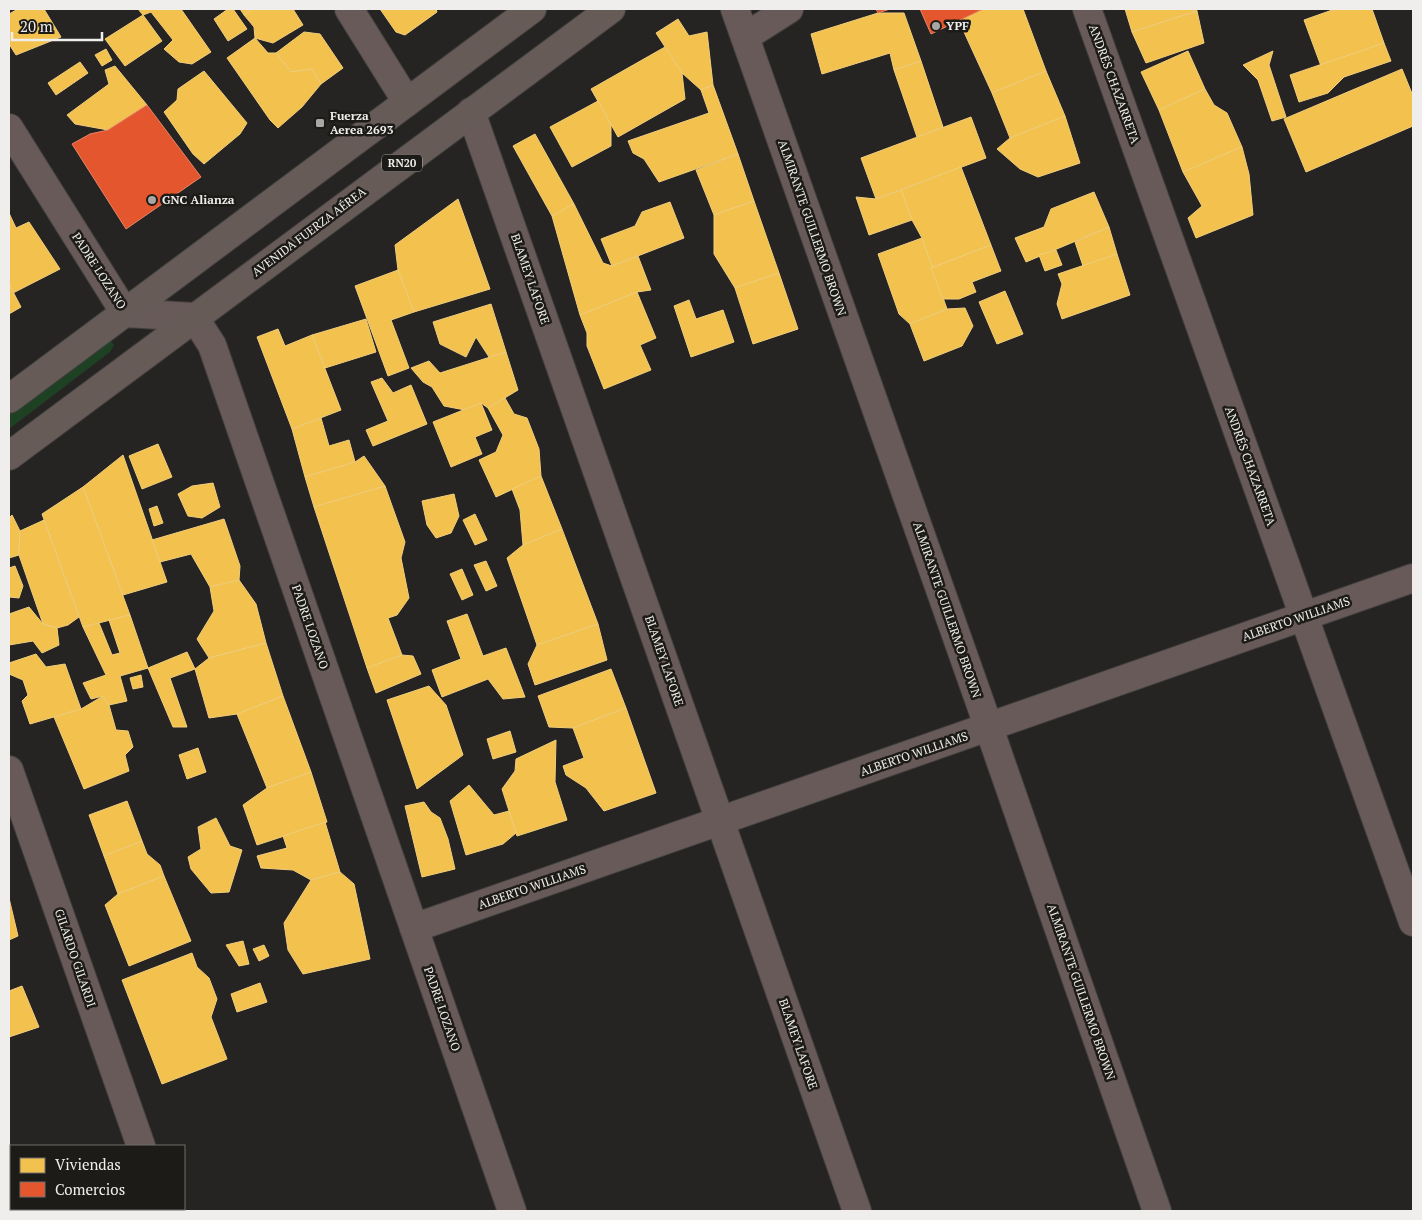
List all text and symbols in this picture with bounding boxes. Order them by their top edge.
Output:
scale bar [12,10,102,42]
text: 20 m [20,16,53,36]
place label: YPF [946,18,969,33]
marker: YPF [930,20,942,32]
street label: ANDRÉS CHAZARRETA [1086,22,1143,146]
place label: Fuerza Aerea 2693 [330,108,394,137]
marker: Fuerza Aerea 2693 [314,117,326,129]
street label: ALMIRANTE GUILLERMO BROWN [775,138,850,318]
road number: RN20 [382,154,422,172]
street label: AVENIDA FUERZA AÉREA [249,183,369,279]
place label: GNC Alianza [162,192,235,207]
marker: GNC Alianza [146,194,158,206]
street label: PADRE LOZANO [69,230,130,312]
street label: BLAMEY LAFORE [508,231,553,326]
street label: ANDRÉS CHAZARRETA [1222,404,1279,528]
street label: ALMIRANTE GUILLERMO BROWN [910,520,985,700]
street label: PADRE LOZANO [289,583,332,671]
street label: ALBERTO WILLIAMS [1240,593,1352,644]
street label: BLAMEY LAFORE [642,613,687,708]
street label: ALBERTO WILLIAMS [858,728,970,779]
street label: ALBERTO WILLIAMS [476,861,588,912]
street label: ALMIRANTE GUILLERMO BROWN [1044,902,1119,1082]
street label: GILARDO GILARDI [52,907,99,1009]
street label: PADRE LOZANO [421,965,464,1053]
street label: BLAMEY LAFORE [776,996,821,1091]
legend [10,1145,185,1210]
text: Viviendas [55,1154,121,1174]
text: Comercios [55,1179,125,1199]

